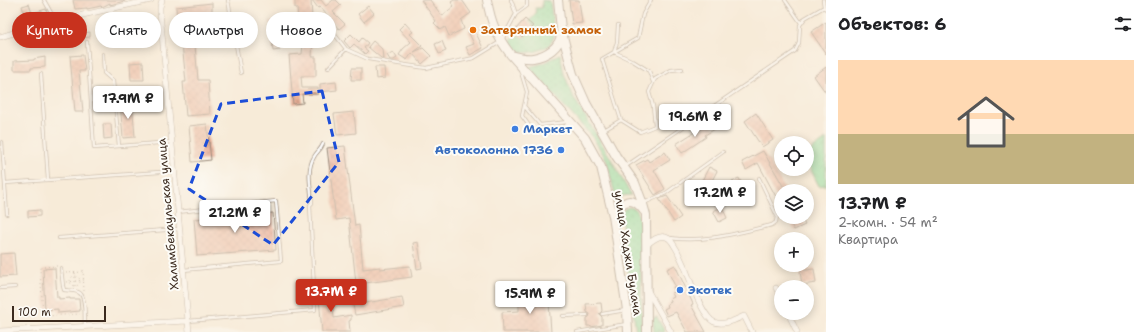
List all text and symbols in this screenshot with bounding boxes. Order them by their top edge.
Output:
chip: Купить [12,12,87,48]
chip: Снять [95,12,161,48]
chip: Фильтры [169,12,258,48]
chip: Новое [266,12,336,48]
text: Объектов: 6 [838,13,947,35]
icon: filters [1112,13,1134,35]
place label: Затерянный замок [481,22,602,38]
marker: Затерянный замок [468,25,478,35]
pin: 17.9M ₽ [91,86,165,120]
icon: home [950,86,1022,158]
text: 17.9M ₽ [102,90,154,107]
pin: 19.6M ₽ [658,104,732,138]
text: 19.6M ₽ [668,108,722,125]
place label: Маркет [523,121,573,137]
marker: Маркет [510,124,520,134]
map controls [774,136,814,320]
button: locate [774,136,814,176]
street label: Халимбекаульская улица [153,137,183,291]
place label: Автоколонна 1736 [435,142,553,158]
marker: Автоколонна 1736 [556,145,566,155]
pin: 17.2M ₽ [683,180,757,214]
text: 17.2M ₽ [693,184,747,201]
button: layers [774,184,814,224]
street label: улица Хаджи Булача [610,189,646,317]
text: 13.7M ₽ [838,192,907,214]
pin: 21.2M ₽ [198,200,272,234]
text: 21.2M ₽ [208,204,262,221]
text: 2-комн. · 54 m² [838,214,938,231]
text: Квартира [838,231,898,248]
button: + [774,232,814,272]
pin: 13.7M ₽ [294,279,368,313]
button: − [774,280,814,320]
pin: 15.9M ₽ [493,281,567,315]
place label: Экотек [688,282,732,298]
text: 13.7M ₽ [305,283,357,300]
text: 15.9M ₽ [504,285,556,302]
marker: Экотек [675,285,685,295]
scale bar [12,304,106,323]
text: 100 m [18,305,51,320]

